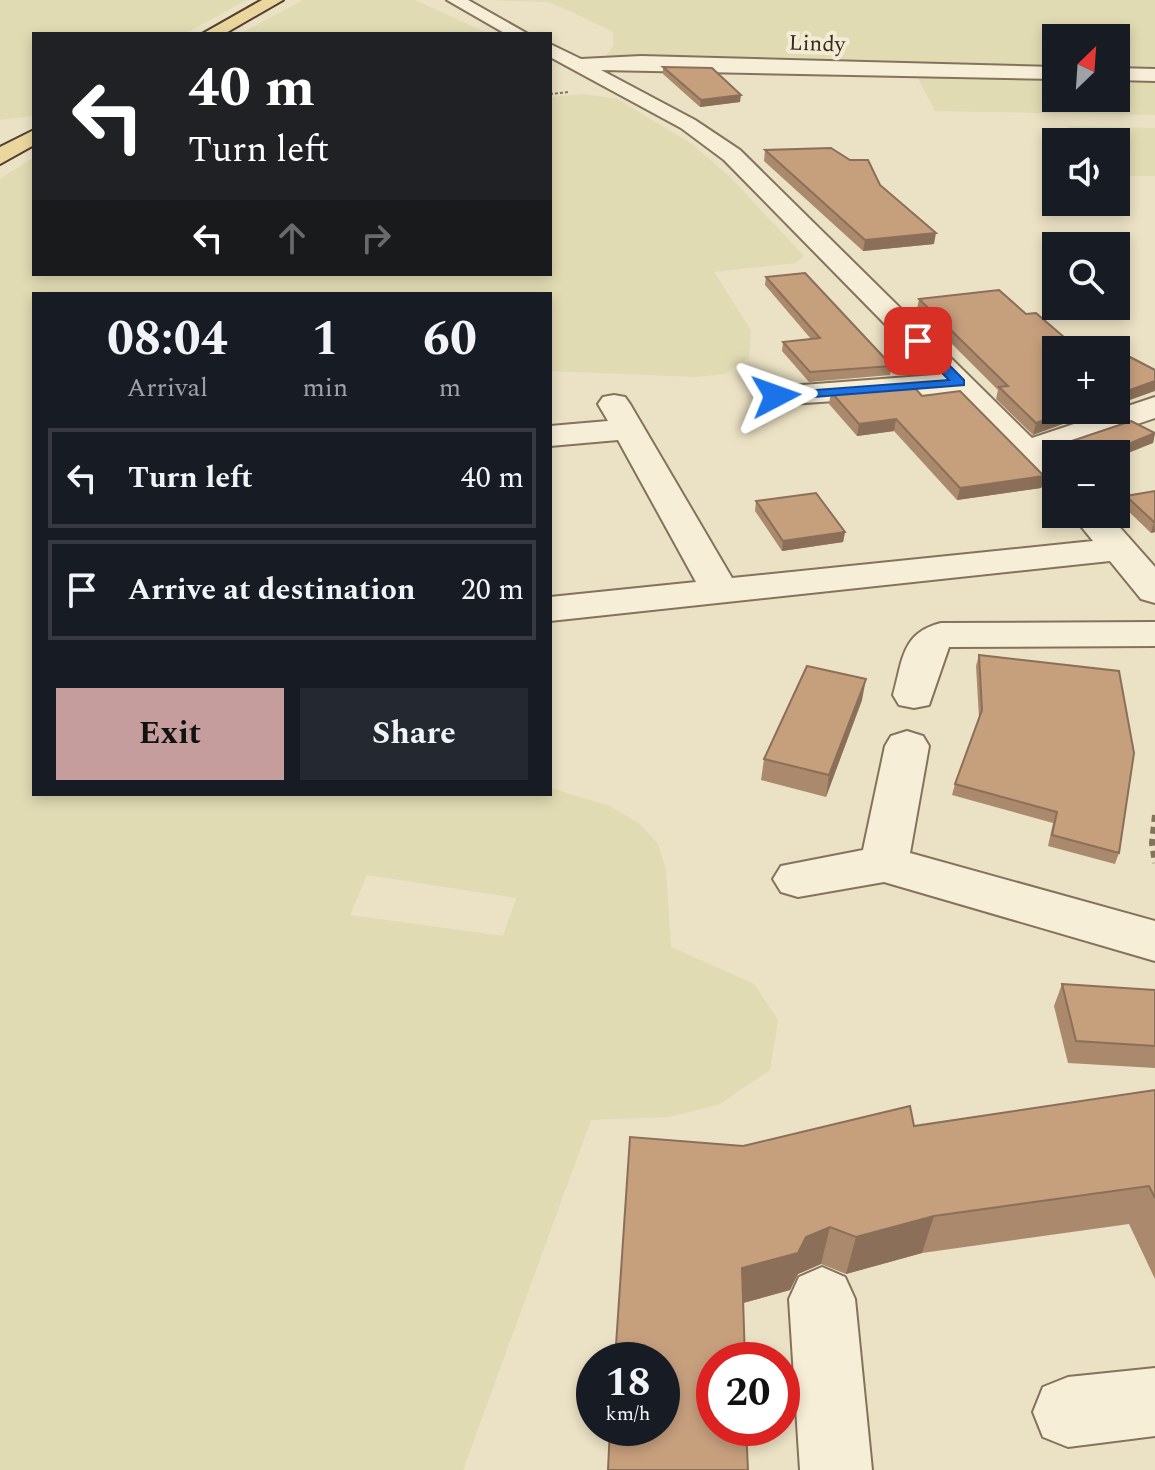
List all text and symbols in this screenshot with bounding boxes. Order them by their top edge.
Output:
north arrow [1042,24,1130,112]
map controls [1042,24,1130,528]
street label: Lindy [788,27,847,62]
text: 40 m [188,46,315,131]
icon: left [56,64,160,168]
text: Turn left [188,123,329,178]
button: sound [1042,128,1130,216]
icon: left [186,216,230,260]
icon: ahead [270,216,314,260]
icon: right [354,216,398,260]
button: search [1042,232,1130,320]
text: 08:04 [107,303,228,376]
text: 1 [312,303,339,376]
text: 60 [423,303,477,376]
pin [884,307,952,375]
icon: arrive [896,319,940,363]
button: + [1042,336,1130,424]
position arrow [734,354,818,438]
text: Arrival [127,368,208,408]
text: min [303,368,348,408]
text: m [439,368,461,408]
button: − [1042,440,1130,528]
text: Turn left [128,455,253,501]
text: 40 m [461,455,524,501]
icon: left [60,456,104,500]
text: Arrive at destination [128,567,415,613]
text: 20 m [461,567,524,613]
icon: arrive [60,568,104,612]
button: Exit [56,688,284,780]
button: Share [300,688,528,780]
speed limit sign: 20 [696,1342,800,1446]
text: 18 [606,1353,650,1414]
text: km/h [606,1399,651,1429]

